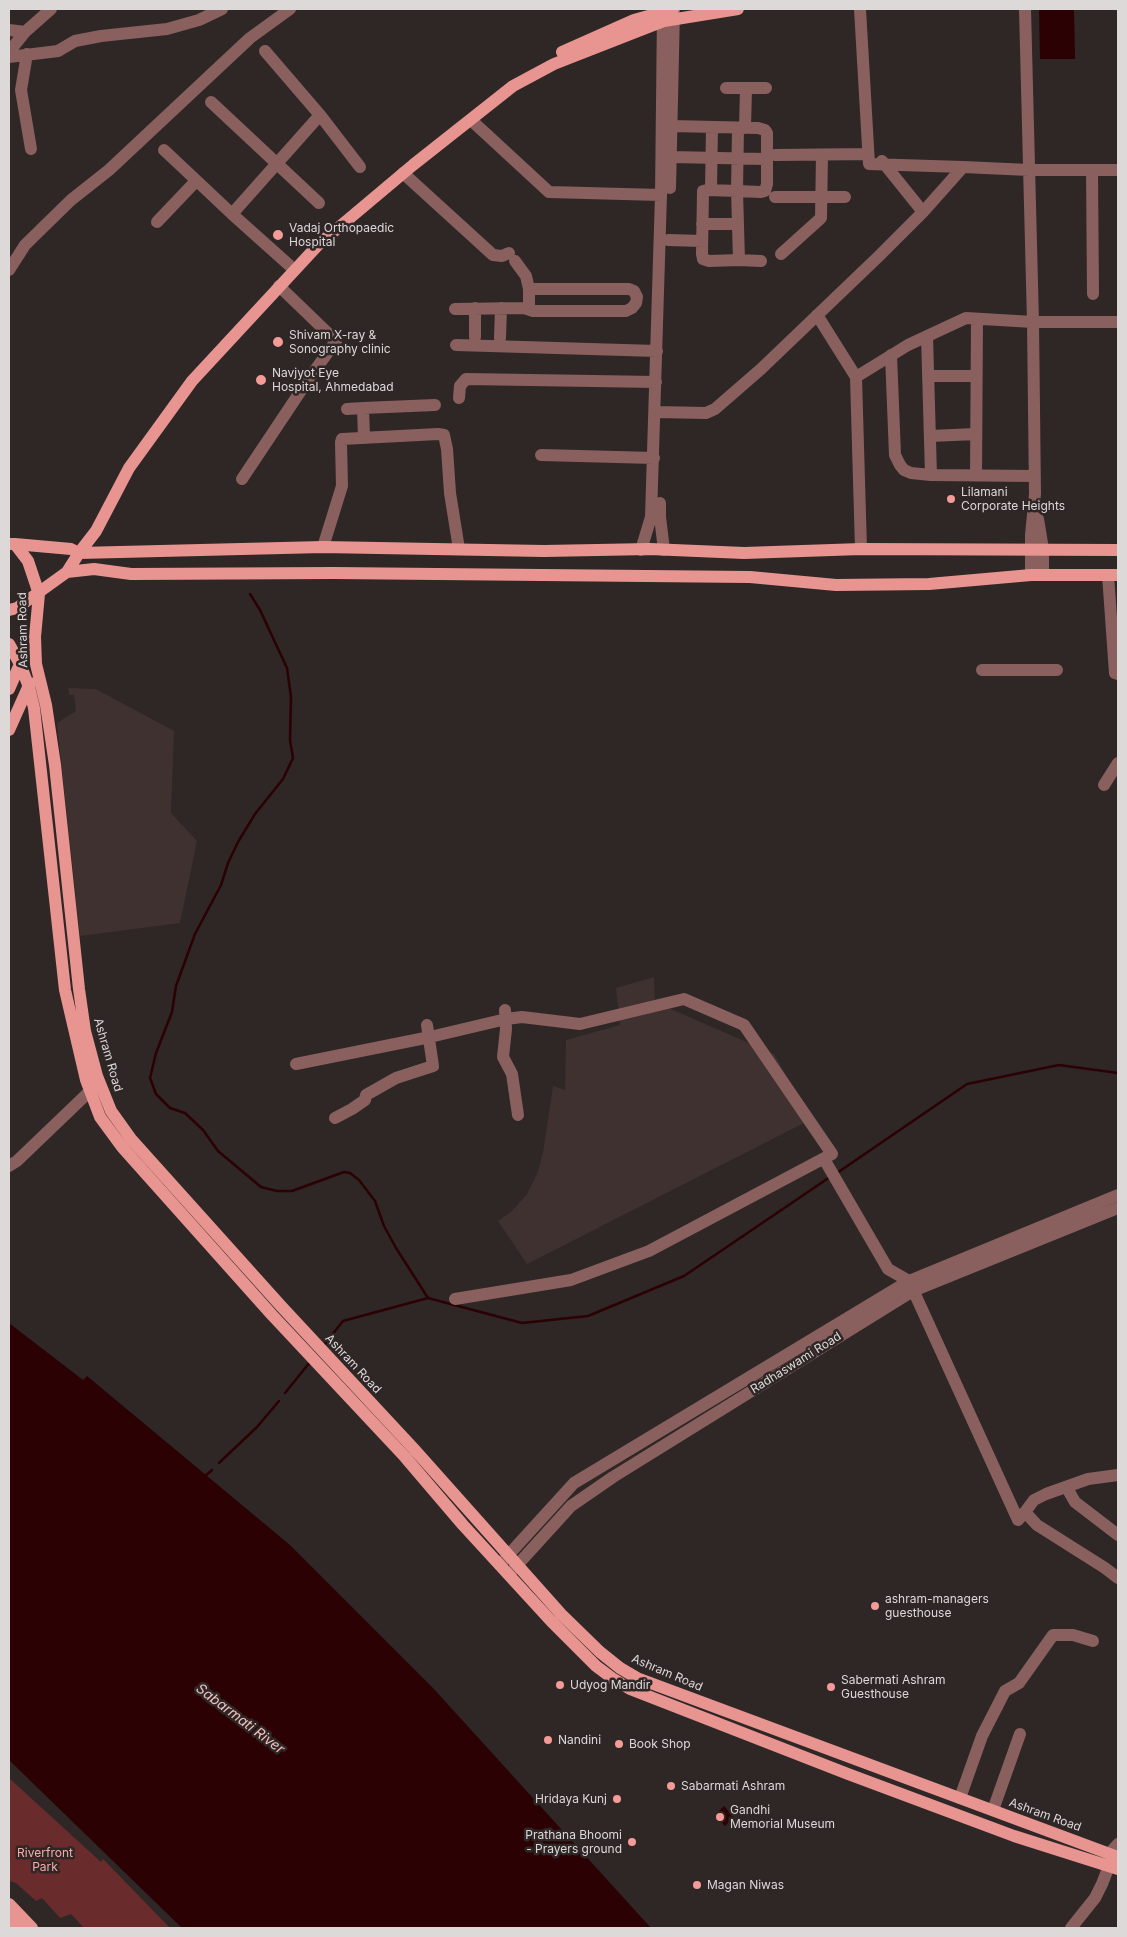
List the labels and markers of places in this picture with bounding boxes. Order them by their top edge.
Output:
place label: Vadaj Orthopaedic Hospital [289,221,394,249]
marker: Vadaj Orthopaedic Hospital [271,228,285,242]
place label: Shivam X-ray & Sonography clinic [289,328,391,356]
marker: Shivam X-ray & Sonography clinic [271,335,285,349]
place label: Navjyot Eye Hospital, Ahmedabad [272,366,394,394]
marker: Navjyot Eye Hospital, Ahmedabad [254,373,268,387]
place label: Lilamani Corporate Heights [961,485,1065,513]
marker: Lilamani Corporate Heights [945,493,957,505]
place label: ashram-managers guesthouse [885,1592,989,1620]
marker: ashram-managers guesthouse [869,1600,881,1612]
place label: Sabermati Ashram Guesthouse [841,1673,945,1701]
place label: Udyog Mandir [570,1678,650,1692]
marker: Udyog Mandir [554,1679,566,1691]
marker: Sabermati Ashram Guesthouse [825,1681,837,1693]
place label: Nandini [558,1733,601,1747]
marker: Nandini [542,1734,554,1746]
place label: Book Shop [629,1737,691,1751]
marker: Book Shop [613,1738,625,1750]
place label: Sabarmati Ashram [681,1779,785,1793]
marker: Sabarmati Ashram [665,1780,677,1792]
place label: Hridaya Kunj [535,1792,607,1806]
marker: Hridaya Kunj [611,1793,623,1805]
place label: Gandhi Memorial Museum [730,1803,835,1831]
marker: Gandhi Memorial Museum [714,1811,726,1823]
place label: Prathana Bhoomi - Prayers ground [525,1828,622,1856]
marker: Prathana Bhoomi - Prayers ground [626,1836,638,1848]
place label: Magan Niwas [707,1878,784,1892]
marker: Magan Niwas [691,1879,703,1891]

